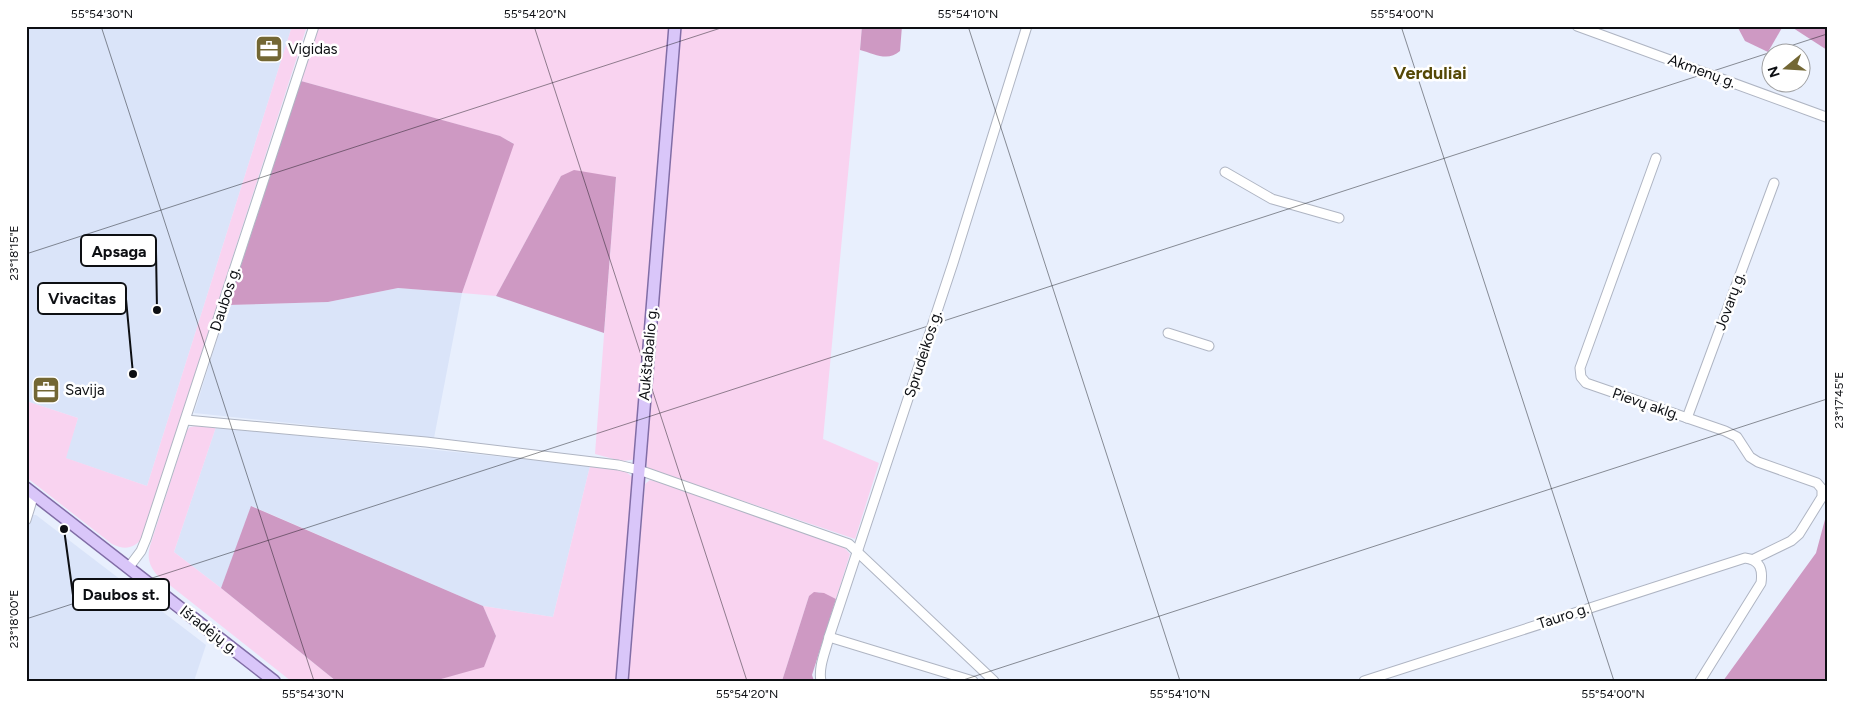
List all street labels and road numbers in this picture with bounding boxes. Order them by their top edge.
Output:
street label: Akmenų g. [1666,50,1738,92]
street label: Daubos g. [206,265,244,333]
street label: Jovarų g. [1711,269,1749,333]
street label: Aukštabalio g. [635,307,661,401]
street label: Sprudeikos g. [900,308,946,400]
street label: Pievų aklg. [1610,384,1682,424]
street label: Tauro g. [1535,599,1591,633]
street label: Išradėjų g. [176,602,242,658]

